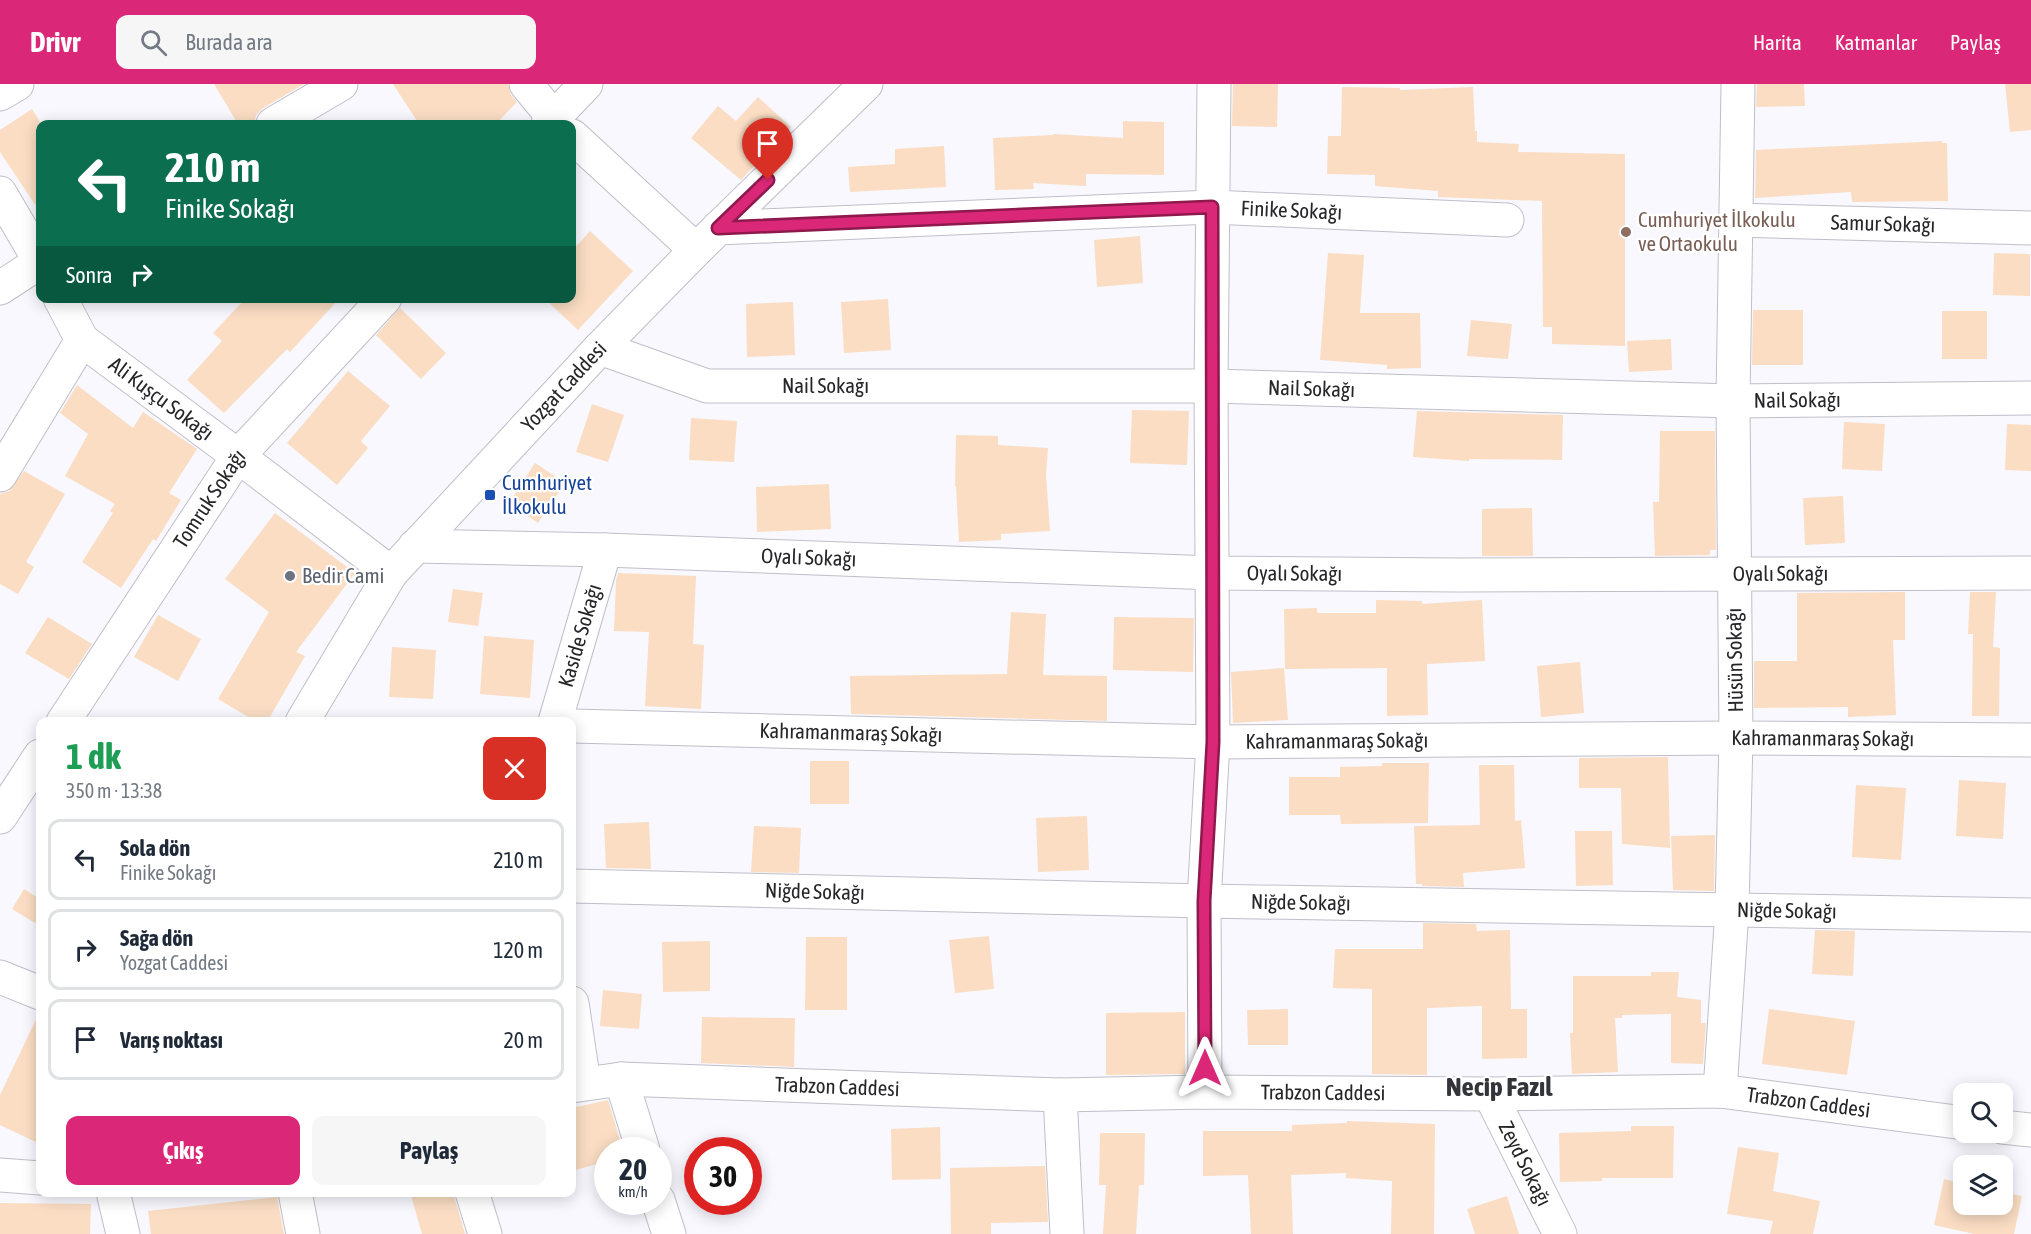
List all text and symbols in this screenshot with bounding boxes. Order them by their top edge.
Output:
search box [116,15,536,69]
text: Drivr [30,26,80,58]
icon: search [137,26,170,59]
text: Burada ara [185,29,273,55]
text: Harita [1753,30,1802,54]
text: Katmanlar [1835,30,1917,54]
text: Paylaş [1950,30,2001,54]
pin [742,118,793,180]
icon: arrive [751,127,784,160]
text: 210 m [165,143,260,191]
icon: left [66,144,144,222]
text: Finike Sokağı [165,193,295,224]
street label: Finike Sokağı [1240,195,1343,224]
place label: Cumhuriyet İlkokulu ve Ortaokulu [1638,207,1796,255]
street label: Samur Sokağı [1830,210,1936,236]
marker: Cumhuriyet İlkokulu ve Ortaokulu [1619,225,1633,239]
icon: right [125,258,158,291]
text: Sonra [66,262,113,288]
street label: Yozgat Caddesi [516,336,611,436]
street label: Ali Kuşçu Sokağı [105,351,219,445]
street label: Nail Sokağı [782,373,869,397]
street label: Nail Sokağı [1268,375,1355,401]
street label: Nail Sokağı [1754,387,1841,412]
street label: Tomruk Sokağı [168,443,250,552]
place label: Cumhuriyet İlkokulu [502,470,592,518]
marker: Cumhuriyet İlkokulu [483,488,497,502]
street label: Oyalı Sokağı [761,543,857,571]
street label: Oyalı Sokağı [1247,560,1342,585]
street label: Oyalı Sokağı [1733,561,1828,585]
place label: Bedir Cami [302,563,384,587]
marker: Bedir Cami [283,569,297,583]
street label: Kaside Sokağı [553,581,605,689]
street label: Hüsün Sokağı [1721,608,1747,712]
street label: Kahramanmaraş Sokağı [759,718,943,746]
street label: Kahramanmaraş Sokağı [1731,725,1914,750]
street label: Kahramanmaraş Sokağı [1245,727,1428,753]
text: 1 dk [66,735,121,777]
button: close [483,737,546,800]
text: 350 m · 13:38 [66,779,162,802]
text: Sola dön [120,835,190,861]
icon: left [69,843,102,876]
text: 210 m [493,847,543,873]
text: Finike Sokağı [120,861,216,884]
street label: Niğde Sokağı [765,878,865,904]
street label: Niğde Sokağı [1251,889,1351,914]
street label: Niğde Sokağı [1737,897,1837,923]
text: Sağa dön [120,925,193,951]
icon: right [69,933,102,966]
text: 120 m [493,937,543,963]
text: Yozgat Caddesi [120,951,228,974]
icon: arrive [69,1023,102,1056]
text: Varış noktası [120,1027,223,1053]
text: 20 m [503,1027,543,1053]
position arrow [1173,1036,1237,1100]
district label: Necip Fazıl [1446,1071,1553,1102]
street label: Trabzon Caddesi [775,1072,900,1100]
street label: Trabzon Caddesi [1261,1079,1386,1104]
street label: Trabzon Caddesi [1745,1082,1872,1122]
map controls [1953,1083,2013,1215]
button: search [1953,1083,2013,1143]
button: Çıkış [66,1116,300,1185]
button: Paylaş [312,1116,546,1185]
street label: Zeyd Sokağı [1495,1117,1557,1210]
speed limit sign: 30 [684,1137,762,1215]
text: 20 [619,1152,647,1186]
button: layers [1953,1155,2013,1215]
text: km/h [618,1183,648,1200]

